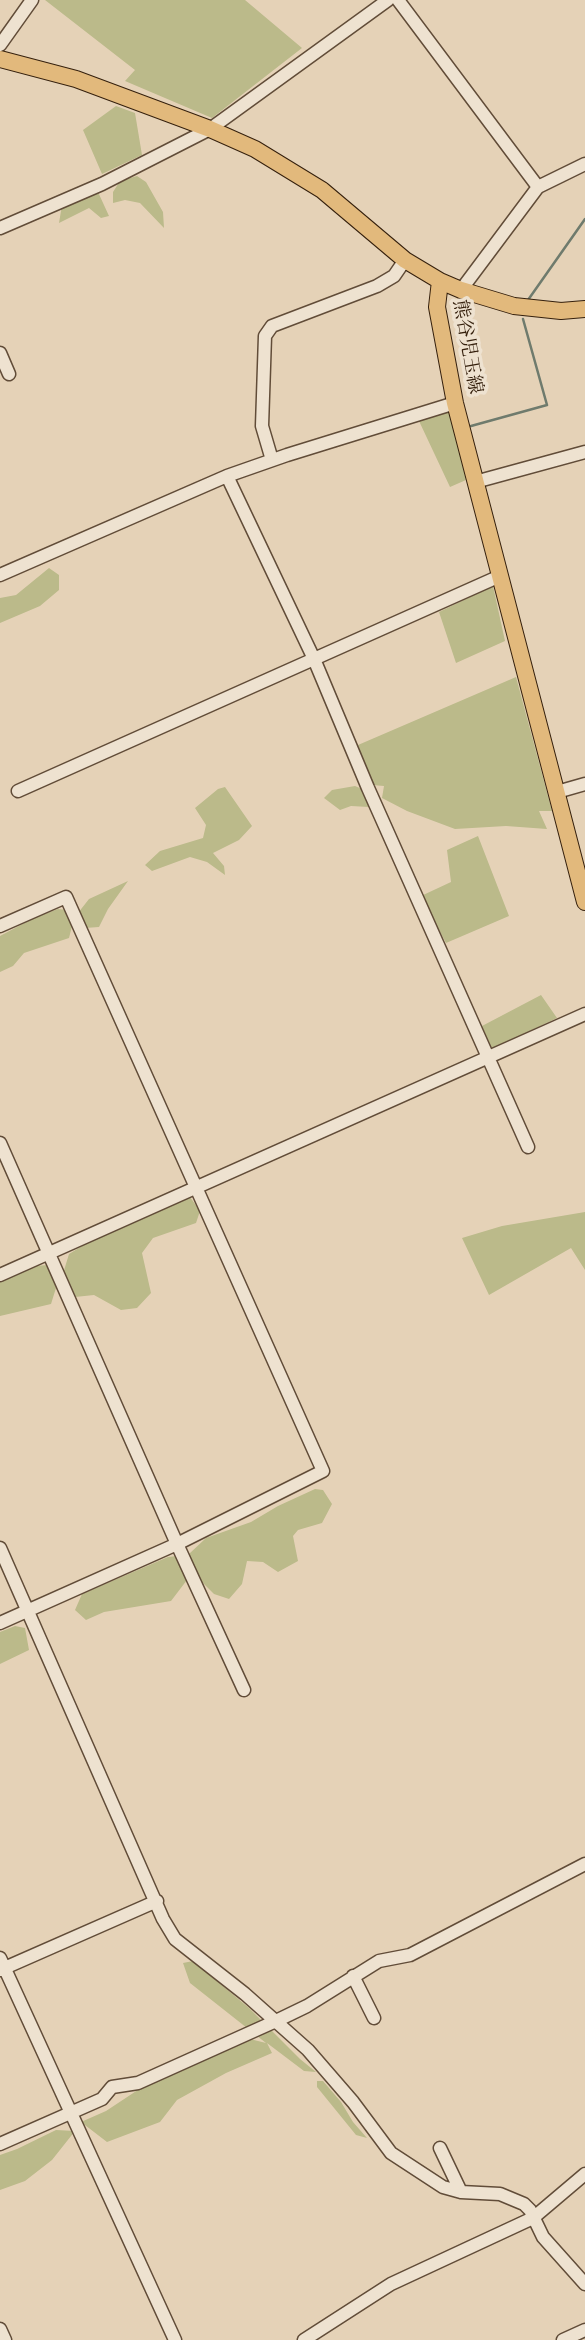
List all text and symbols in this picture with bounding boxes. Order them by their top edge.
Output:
street label: 熊谷児玉線 [448,298,486,396]

